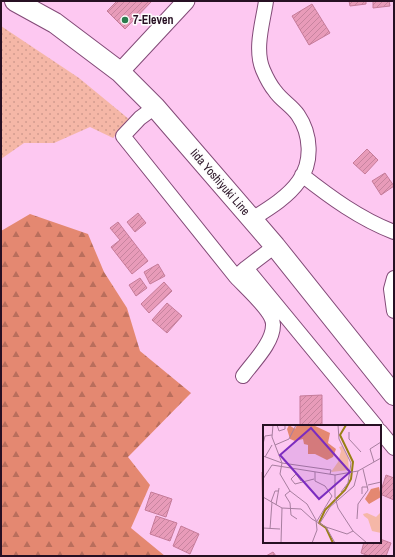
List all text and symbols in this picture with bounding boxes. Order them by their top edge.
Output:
place label: 7-Eleven [133,12,173,28]
marker: 7-Eleven [120,15,130,25]
street label: Iida Yoshiyuki Line [187,145,253,219]
inset map [263,425,381,543]

